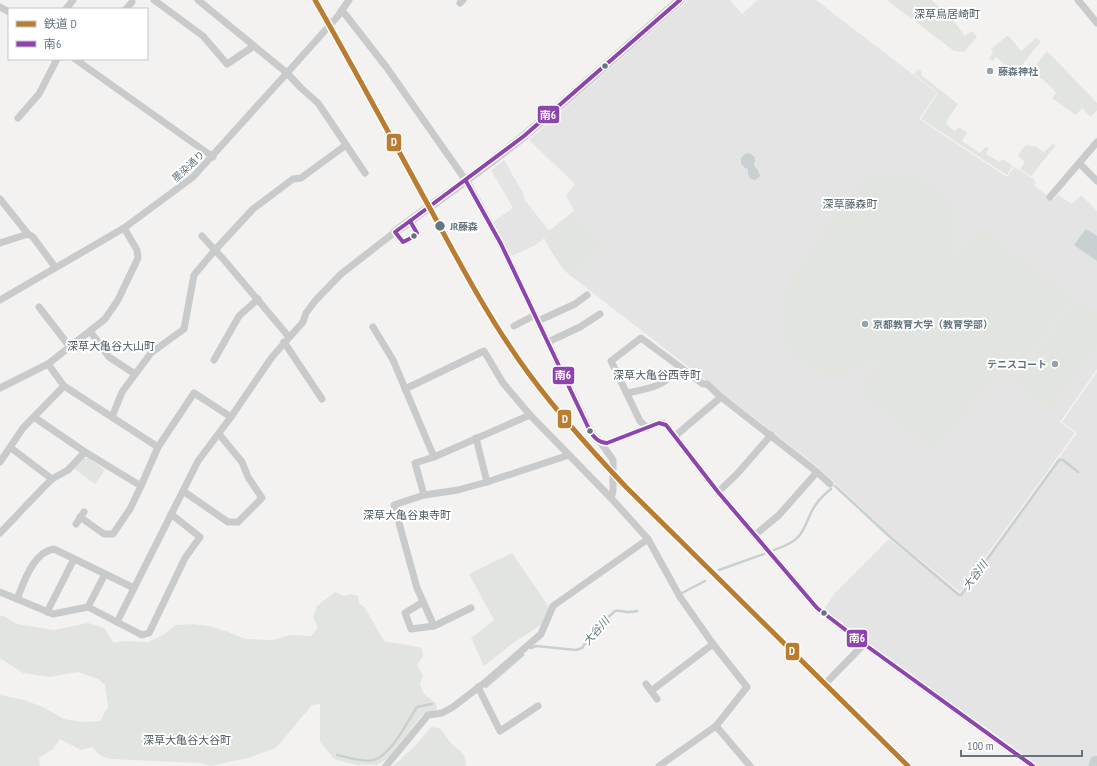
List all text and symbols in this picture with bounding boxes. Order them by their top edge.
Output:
district label: 深草鳥居崎町 [914,7,980,21]
legend [8,8,148,60]
text: 鉄道 D [44,16,77,31]
text: 南6 [44,36,61,51]
unlabelled marker [600,61,610,71]
place label: 藤森神社 [998,65,1039,78]
marker: 藤森神社 [985,66,995,76]
line badge: 南6 [537,105,560,124]
text: 南6 [540,108,556,122]
line badge: D [386,133,402,152]
text: D [391,135,397,149]
street label: 墨染通り [169,148,207,185]
district label: 深草藤森町 [823,197,878,211]
marker: JR藤森 [433,219,447,233]
place label: JR藤森 [449,220,478,233]
unlabelled marker [409,231,419,241]
place label: 京都教育大学（教育学部） [873,318,993,331]
marker: 京都教育大学（教育学部） [860,319,870,329]
district label: 深草大亀谷大山町 [67,339,155,353]
place label: テニスコート [987,358,1047,371]
marker: テニスコート [1050,359,1060,369]
line badge: 南6 [552,366,575,385]
text: 南6 [555,368,571,382]
district label: 深草大亀谷西寺町 [613,368,701,382]
line badge: D [557,409,572,429]
text: D [562,412,568,426]
unlabelled marker [585,426,595,436]
district label: 深草大亀谷東寺町 [363,508,451,522]
water label: 大谷川 [959,557,991,592]
unlabelled marker [819,608,829,618]
water label: 大谷川 [580,613,613,648]
line badge: 南6 [846,629,868,648]
text: 南6 [849,631,865,645]
line badge: D [785,642,800,661]
text: D [789,644,795,658]
scale bar [961,732,1082,758]
district label: 深草大亀谷大谷町 [143,733,231,747]
text: 100 m [967,738,994,753]

